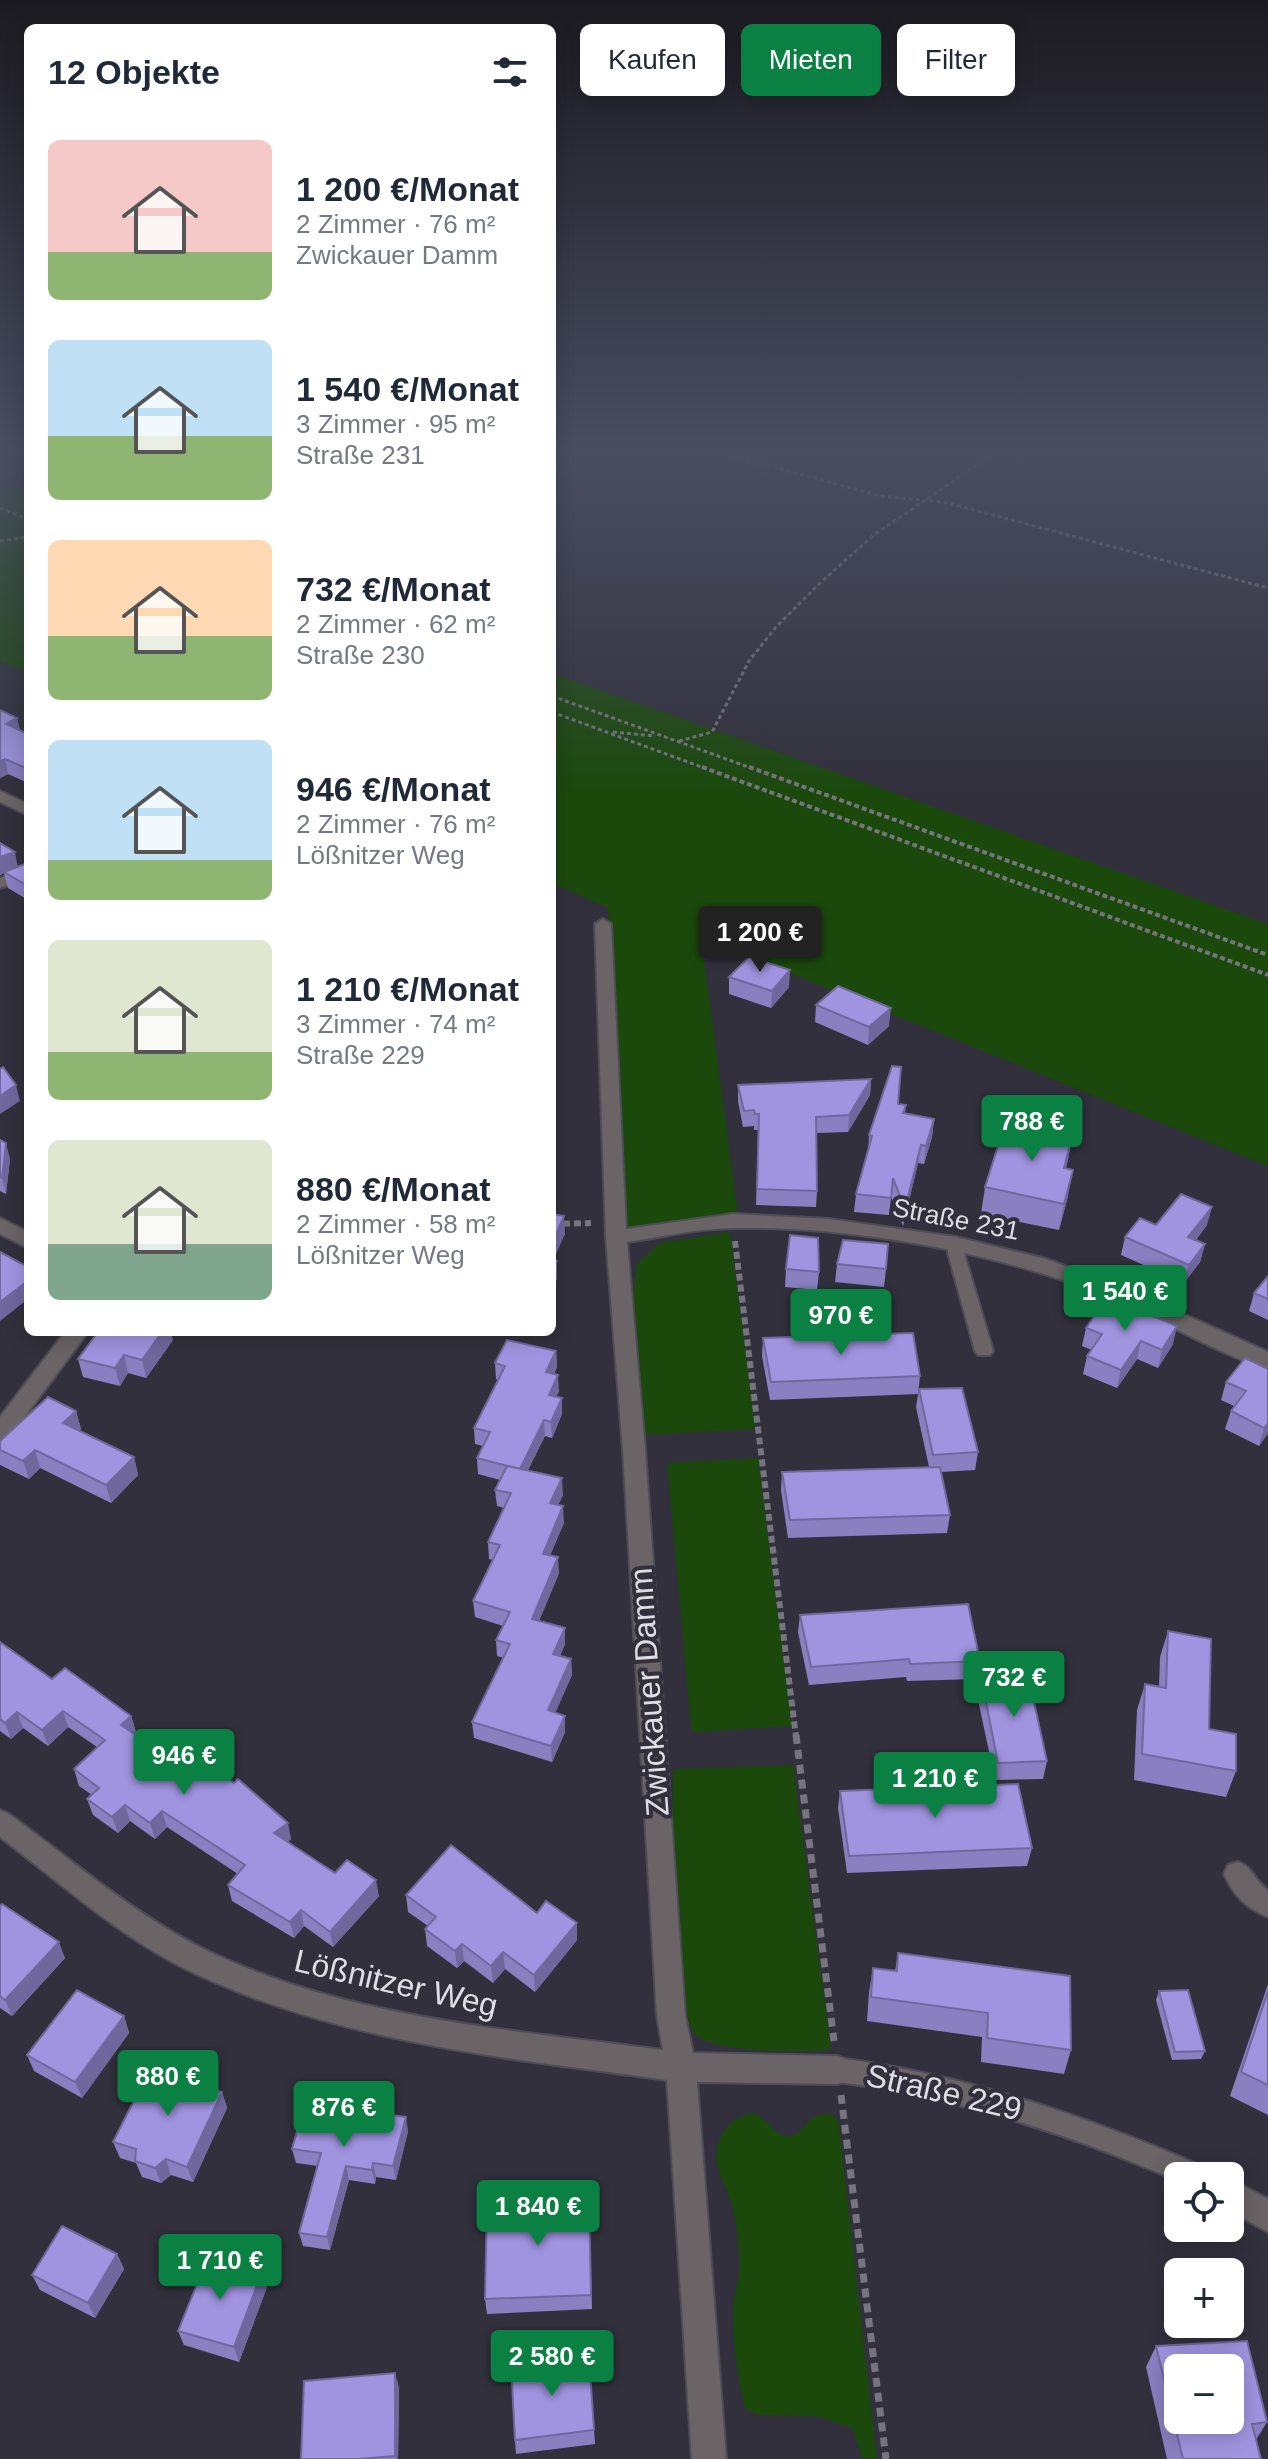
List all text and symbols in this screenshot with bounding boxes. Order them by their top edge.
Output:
chip: Kaufen [580,24,725,96]
chip: Mieten [741,24,881,96]
chip: Filter [897,24,1015,96]
icon: filters [488,50,532,94]
text: 12 Objekte [48,53,220,91]
text: 1 200 €/Monat [296,170,519,208]
icon: home [112,172,208,268]
text: 2 Zimmer · 76 m² [296,209,495,239]
text: Zwickauer Damm [296,240,498,270]
text: 1 540 €/Monat [296,370,519,408]
icon: home [112,372,208,468]
text: 3 Zimmer · 95 m² [296,409,495,439]
text: Straße 231 [296,440,425,470]
text: 732 €/Monat [296,570,491,608]
icon: home [112,572,208,668]
text: 2 Zimmer · 62 m² [296,609,495,639]
text: Straße 230 [296,640,425,670]
text: 946 €/Monat [296,770,491,808]
icon: home [112,772,208,868]
text: 2 Zimmer · 76 m² [296,809,495,839]
text: Lößnitzer Weg [296,840,465,870]
pin: 1 200 € [686,906,834,974]
text: 1 200 € [717,917,803,947]
text: 1 210 €/Monat [296,970,519,1008]
icon: home [112,972,208,1068]
text: 3 Zimmer · 74 m² [296,1009,495,1039]
text: Straße 229 [296,1040,425,1070]
pin: 788 € [976,1095,1088,1163]
text: 788 € [999,1106,1065,1136]
text: 880 €/Monat [296,1170,491,1208]
icon: home [112,1172,208,1268]
street label: Straße 231 [890,1192,1022,1246]
text: 2 Zimmer · 58 m² [296,1209,495,1239]
text: Lößnitzer Weg [296,1240,465,1270]
pin: 1 540 € [1051,1265,1199,1333]
text: 1 540 € [1082,1276,1168,1306]
pin: 970 € [785,1289,897,1357]
text: 970 € [808,1300,874,1330]
street label: Zwickauer Damm [622,1567,676,1817]
pin: 732 € [958,1651,1070,1719]
text: 732 € [981,1662,1047,1692]
pin: 946 € [128,1729,240,1797]
text: 946 € [151,1740,217,1770]
pin: 1 210 € [861,1752,1009,1820]
text: 1 210 € [892,1763,978,1793]
street label: Lößnitzer Weg [291,1942,501,2024]
pin: 880 € [112,2050,224,2118]
street label: Straße 229 [863,2057,1025,2127]
text: 880 € [135,2061,201,2091]
pin: 876 € [288,2081,400,2149]
text: 876 € [311,2092,377,2122]
map controls [1164,2162,1244,2434]
button: locate [1164,2162,1244,2242]
pin: 1 840 € [464,2180,612,2248]
text: 1 840 € [495,2191,581,2221]
pin: 1 710 € [146,2234,294,2302]
text: 1 710 € [177,2245,263,2275]
button: + [1164,2258,1244,2338]
pin: 2 580 € [478,2330,626,2398]
text: 2 580 € [509,2341,595,2371]
button: − [1164,2354,1244,2434]

